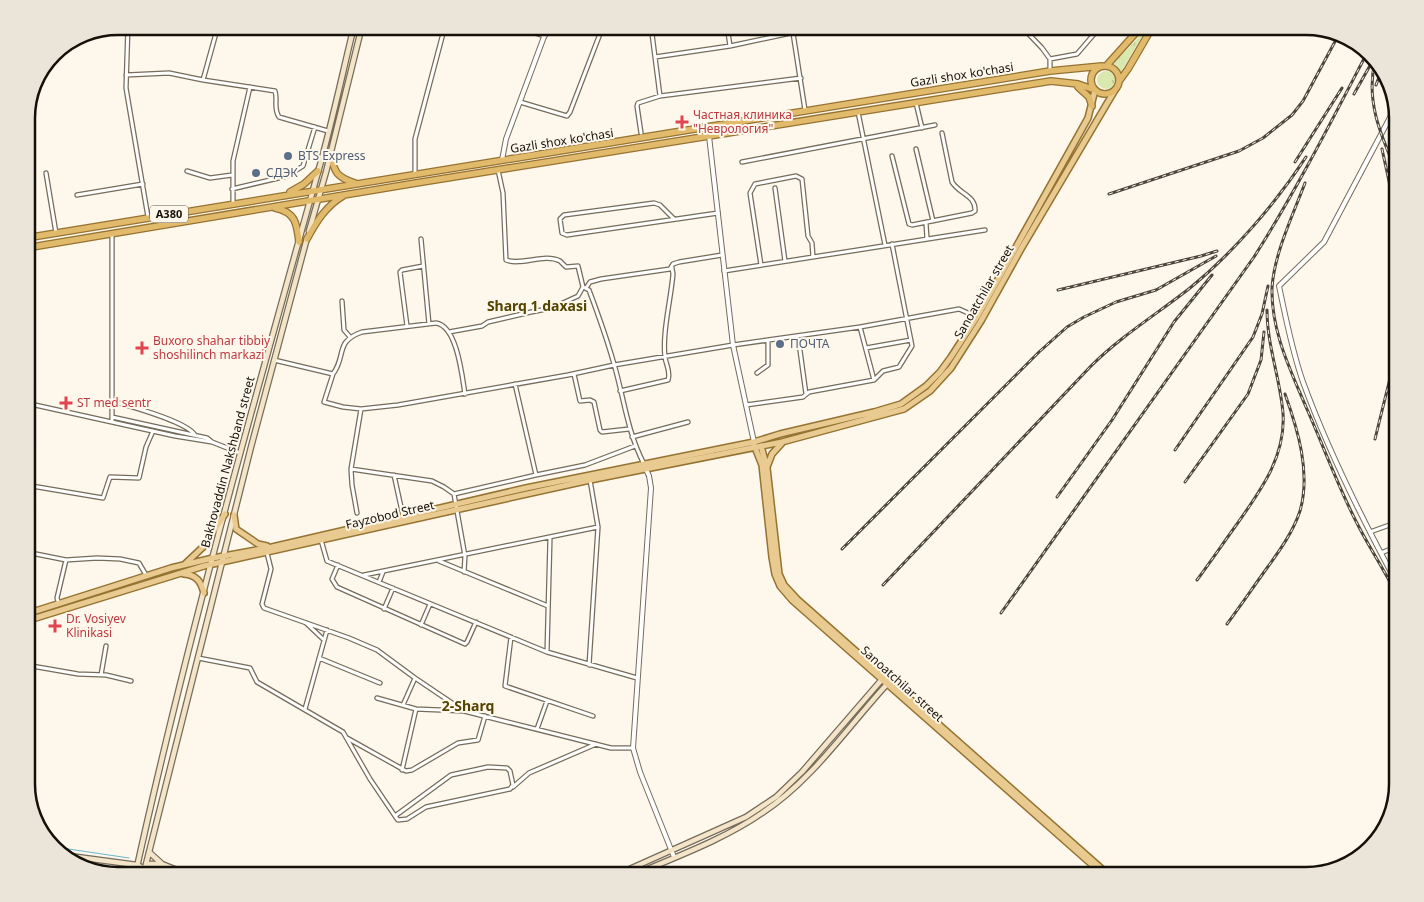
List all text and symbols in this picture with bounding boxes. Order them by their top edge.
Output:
street label: Gazli shox ko'chasi [909,58,1015,91]
place label: Частная клиника "Неврология" [693,106,792,137]
marker: Частная клиника "Неврология" [675,115,689,129]
street label: Gazli shox ko'chasi [509,124,615,157]
place label: BTS Express [298,147,366,164]
marker: BTS Express [282,150,294,162]
place label: СДЭК [266,164,298,181]
marker: СДЭК [250,167,262,179]
road number: A380 [150,205,188,222]
street label: Sanoatchilar street [950,241,1018,342]
district label: Sharq 1 daxasi [487,296,587,315]
place label: Buxoro shahar tibbiy shoshilinch markazi [153,332,271,363]
place label: ПОЧТА [790,335,830,352]
marker: ПОЧТА [774,338,786,350]
marker: Buxoro shahar tibbiy shoshilinch markazi [135,341,149,355]
street label: Bakhovaddin Nakshband street [196,374,259,549]
place label: ST med sentr [77,394,151,411]
marker: ST med sentr [59,396,73,410]
street label: Fayzobod Street [344,496,437,533]
place label: Dr. Vosiyev Klinikasi [66,610,127,641]
marker: Dr. Vosiyev Klinikasi [48,619,62,633]
street label: Sanoatchilar street [857,642,948,726]
district label: 2-Sharq [442,696,494,715]

